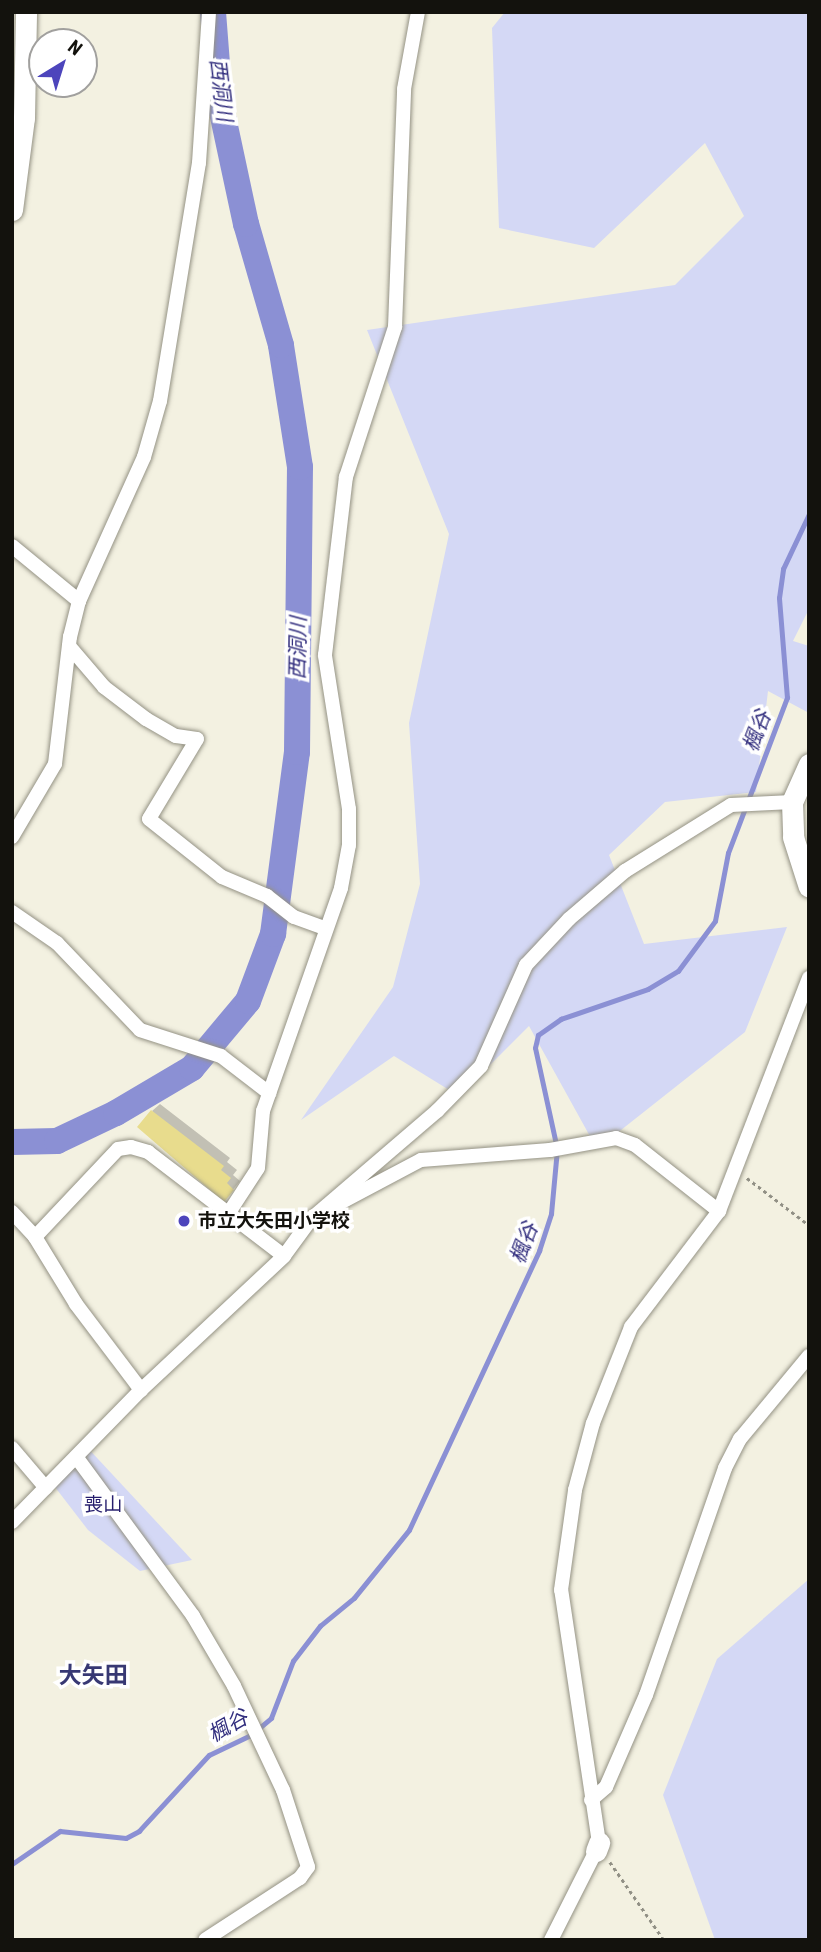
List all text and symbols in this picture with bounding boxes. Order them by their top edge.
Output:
north arrow [28,28,98,98]
text: N [63,35,87,60]
water label: 西洞川 [205,57,237,123]
water label: 西洞川 [285,616,311,680]
water label: 楓谷 [738,707,776,755]
place label: 市立大矢田小学校 [198,1210,350,1232]
marker: 市立大矢田小学校 [176,1213,192,1229]
water label: 楓谷 [505,1219,543,1267]
park label: 喪山 [84,1494,122,1516]
district label: 大矢田 [59,1662,127,1690]
water label: 楓谷 [204,1705,252,1747]

